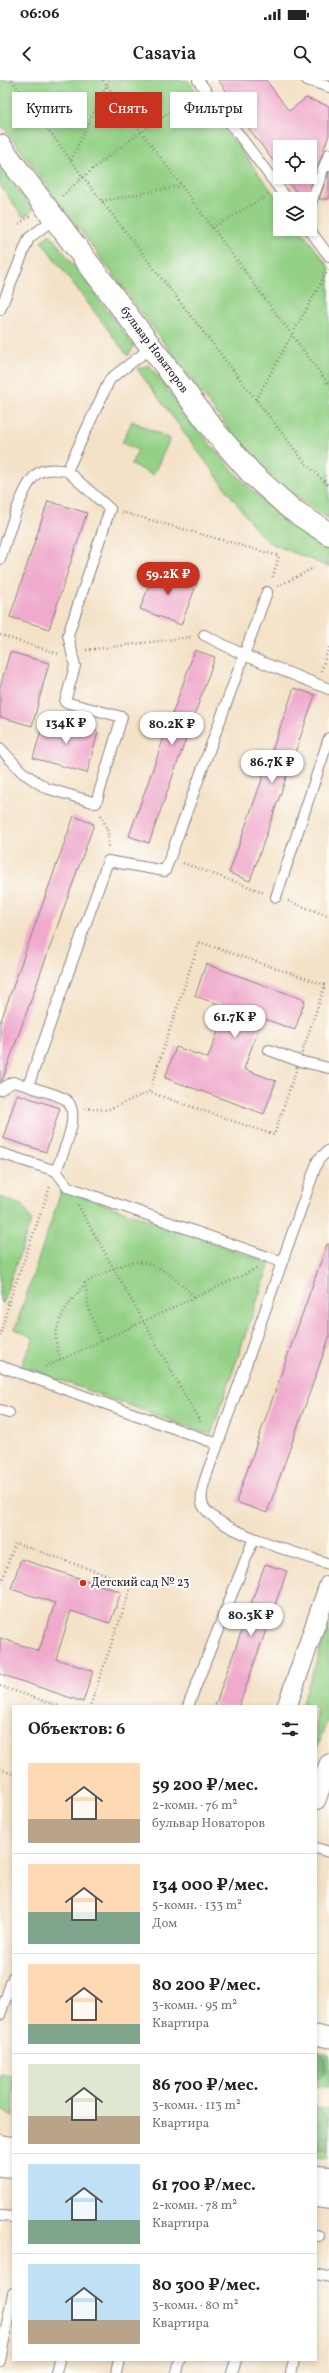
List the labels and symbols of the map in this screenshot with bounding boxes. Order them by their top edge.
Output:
street label: бульвар Новаторов [116,304,192,396]
pin: 59.2K ₽ [131,562,205,596]
pin: 134K ₽ [33,711,99,745]
pin: 80.2K ₽ [135,712,209,746]
pin: 86.7K ₽ [235,750,309,784]
pin: 61.7K ₽ [198,1005,272,1039]
place label: Детский сад № 23 [91,1575,189,1591]
marker: Детский сад № 23 [78,1578,88,1588]
pin: 80.3K ₽ [214,1603,288,1637]

